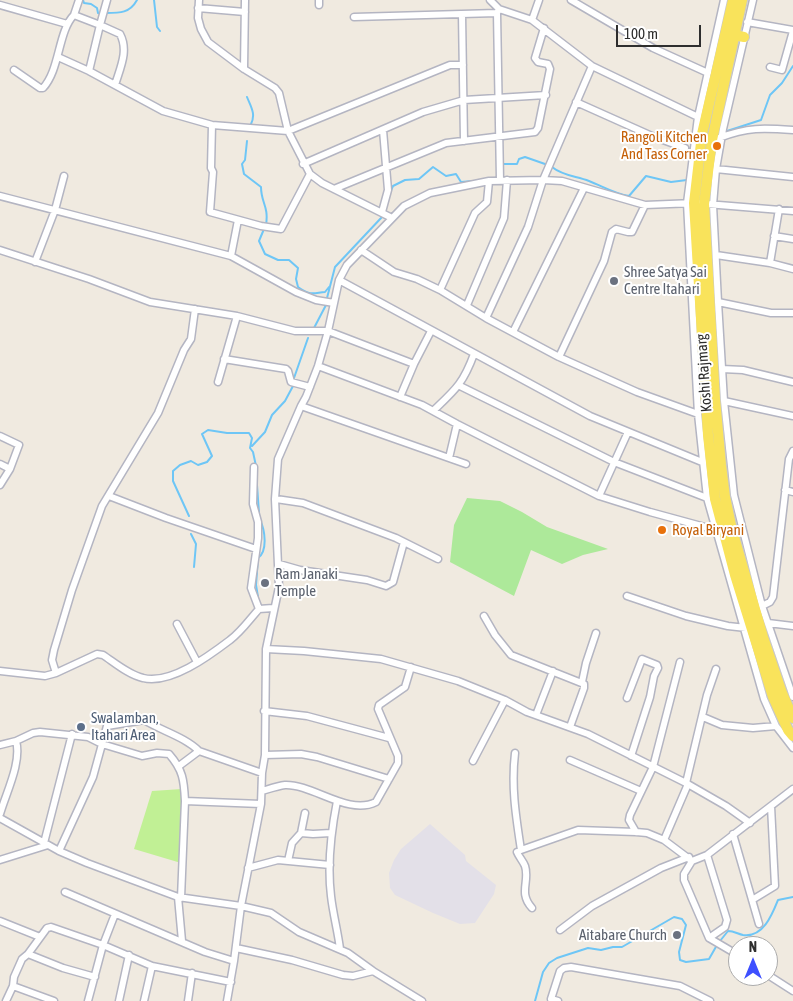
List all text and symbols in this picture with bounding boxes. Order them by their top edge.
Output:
scale bar [618,15,703,47]
text: 100 m [624,25,658,42]
place label: Rangoli Kitchen And Tass Corner [621,128,707,163]
marker: Rangoli Kitchen And Tass Corner [711,140,723,152]
place label: Shree Satya Sai Centre Itahari [624,263,707,298]
marker: Shree Satya Sai Centre Itahari [608,275,620,287]
street label: Koshi Rajmarg [692,333,716,413]
place label: Royal Biryani [672,521,744,539]
marker: Royal Biryani [656,524,668,536]
place label: Ram Janaki Temple [275,565,338,600]
marker: Ram Janaki Temple [259,577,271,589]
place label: Swalamban, Itahari Area [91,709,159,744]
marker: Swalamban, Itahari Area [75,721,87,733]
place label: Aitabare Church [579,926,667,944]
marker: Aitabare Church [671,929,683,941]
north arrow [728,936,778,986]
text: N [749,939,757,955]

